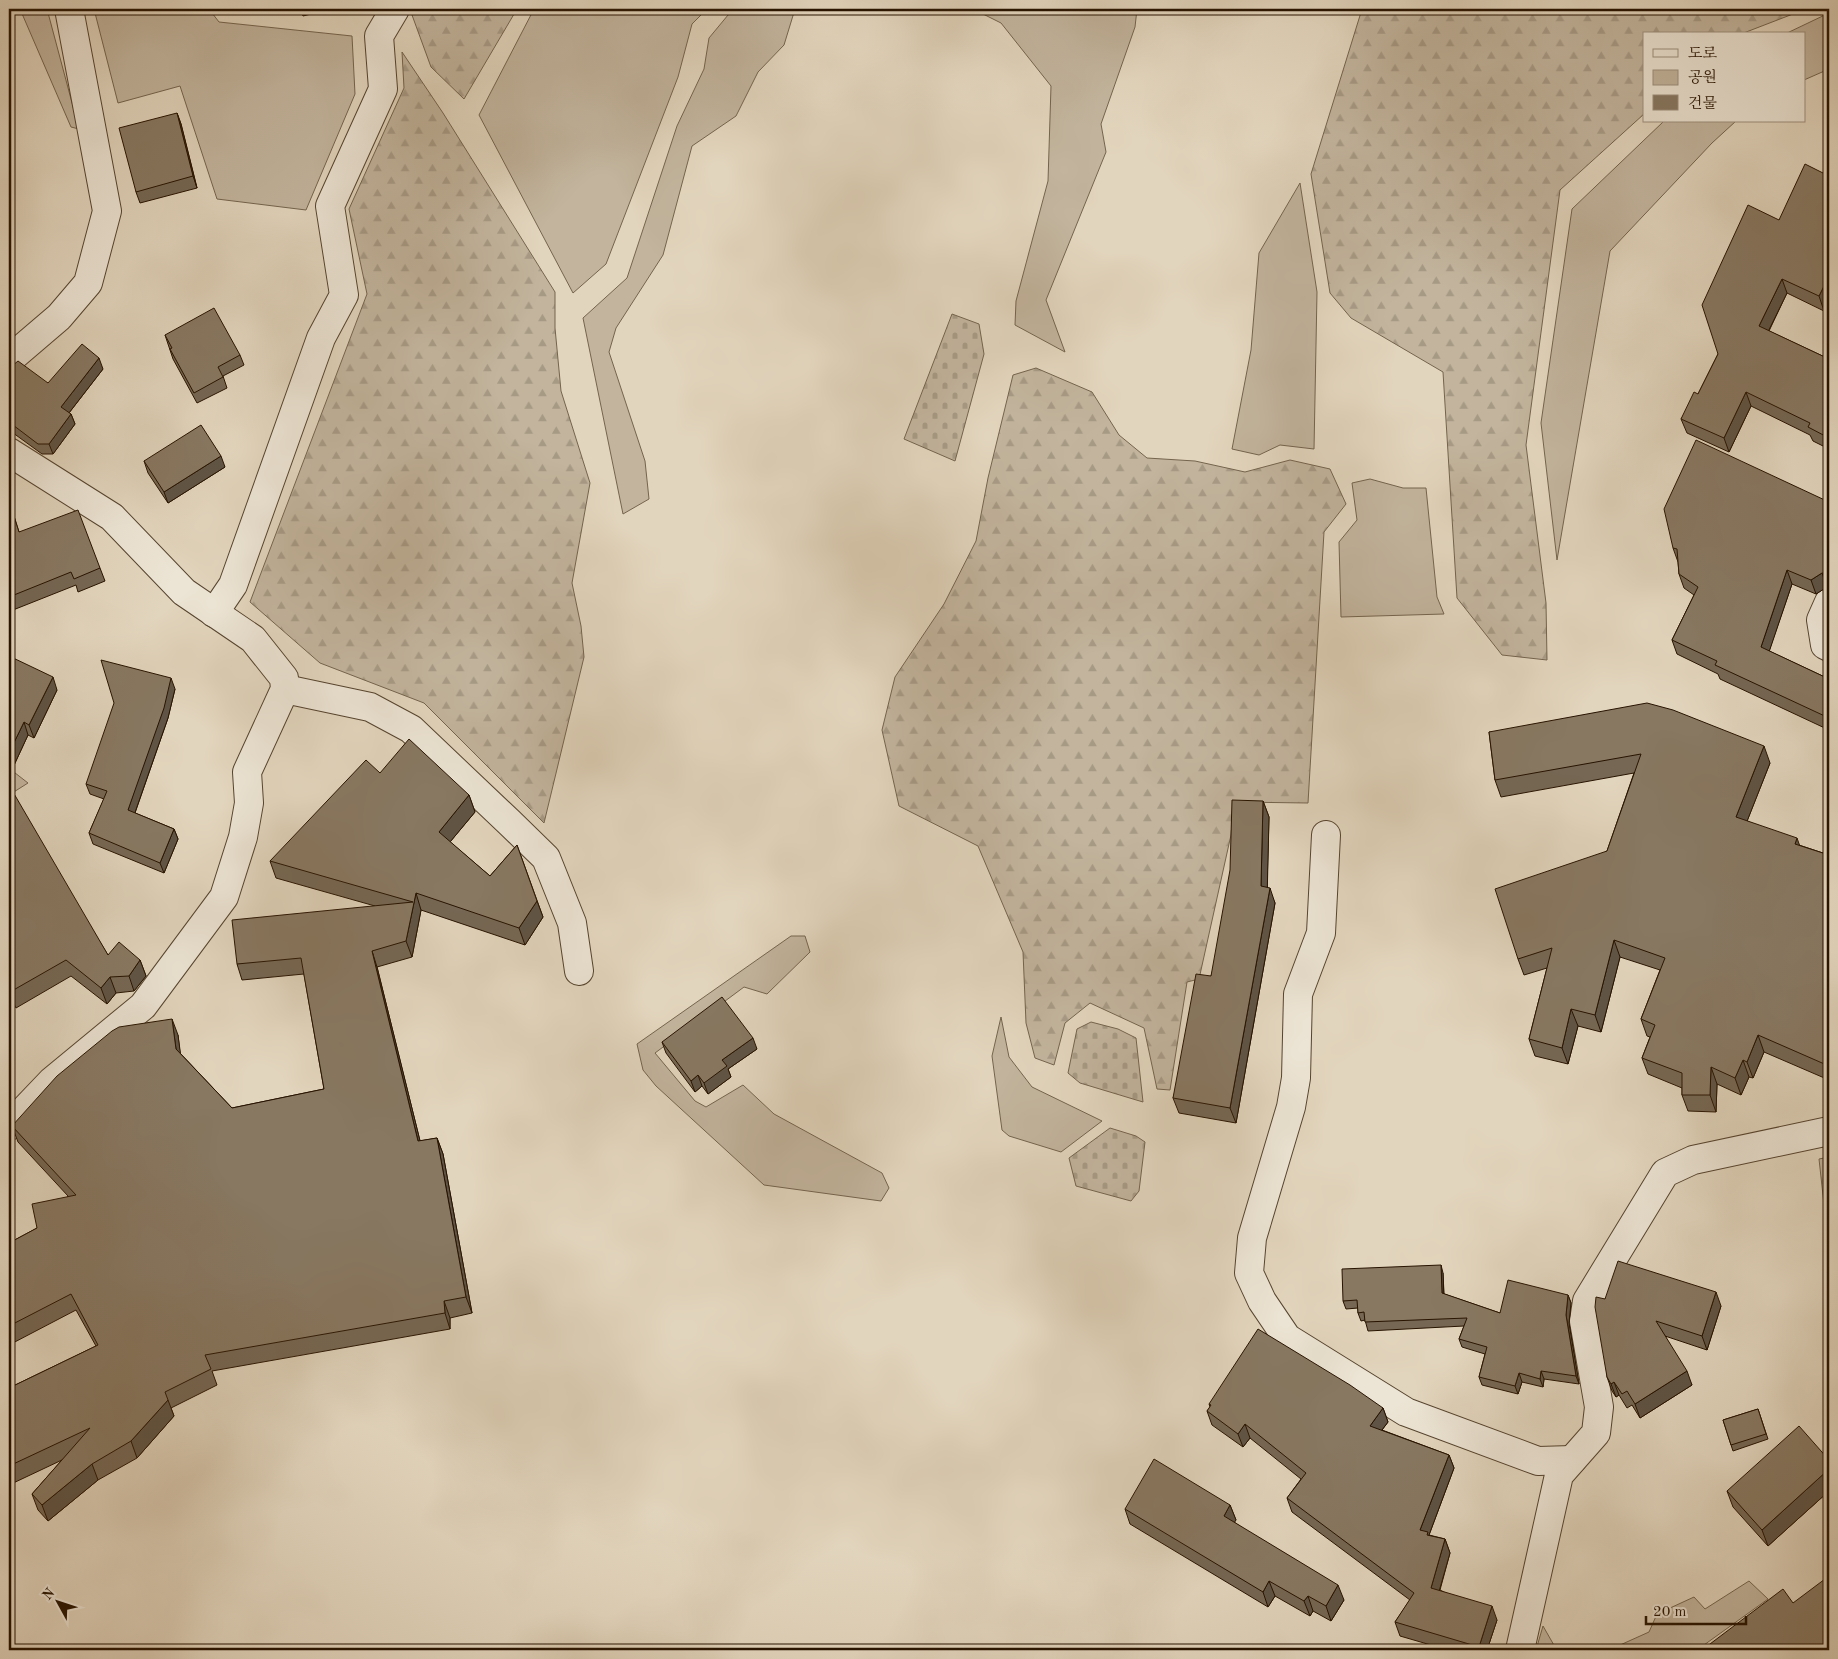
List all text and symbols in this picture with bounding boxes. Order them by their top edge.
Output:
legend [1643,32,1806,122]
text: 도로 [1688,46,1717,62]
text: 공원 [1688,69,1717,86]
text: 건물 [1688,95,1717,112]
north arrow [32,1576,82,1626]
text: N [40,1585,58,1603]
scale bar [1646,1594,1746,1626]
text: 20 m [1653,1605,1687,1620]

